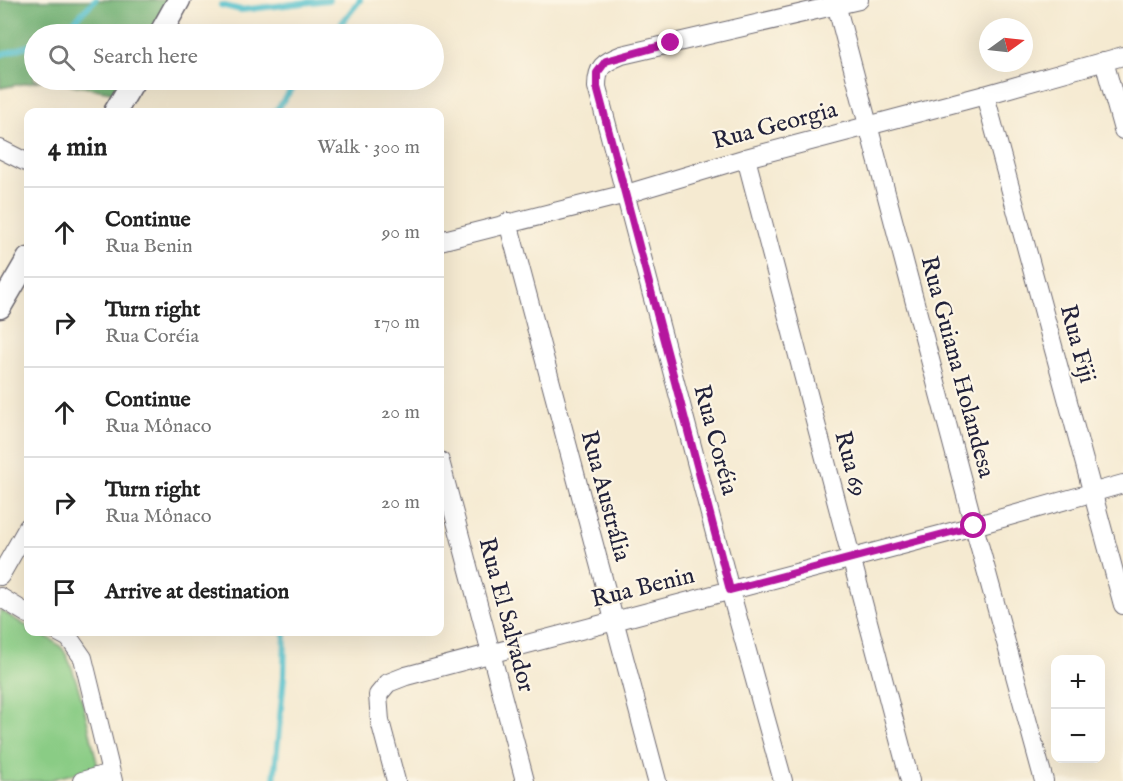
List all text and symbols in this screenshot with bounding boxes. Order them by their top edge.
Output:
north arrow [979,18,1033,72]
search box [24,24,444,90]
route end [657,29,683,55]
icon: search [45,41,78,74]
text: Search here [93,43,198,71]
street label: Rua Georgia [709,94,841,158]
text: 4 min [48,131,107,164]
text: Walk · 300 m [317,135,420,160]
text: Continue [105,206,191,234]
icon: ahead [48,216,81,249]
text: 90 m [382,220,420,245]
text: Rua Benin [105,234,193,259]
street label: Rua Guiana Holandesa [912,253,1002,482]
text: Turn right [105,296,200,324]
street label: Rua Fiji [1052,301,1102,387]
icon: right [48,306,81,339]
text: 170 m [374,310,420,335]
text: Rua Coréia [105,324,199,349]
street label: Rua Coréia [685,381,745,499]
text: Continue [105,386,191,414]
icon: ahead [48,396,81,429]
text: 20 m [381,400,420,425]
text: Rua Mônaco [105,414,211,439]
street label: Rua Austrália [573,427,637,565]
street label: Rua 69 [826,428,874,500]
text: Turn right [105,476,200,504]
icon: right [48,486,81,519]
text: 20 m [381,490,420,515]
text: Rua Mônaco [105,504,211,529]
route start [960,512,986,538]
street label: Rua El Salvador [470,534,542,696]
street label: Rua Benin [588,560,698,616]
icon: arrive [48,576,81,609]
text: Arrive at destination [105,578,289,606]
map controls [1051,655,1105,763]
button: + [1051,655,1105,709]
button: − [1051,709,1105,763]

